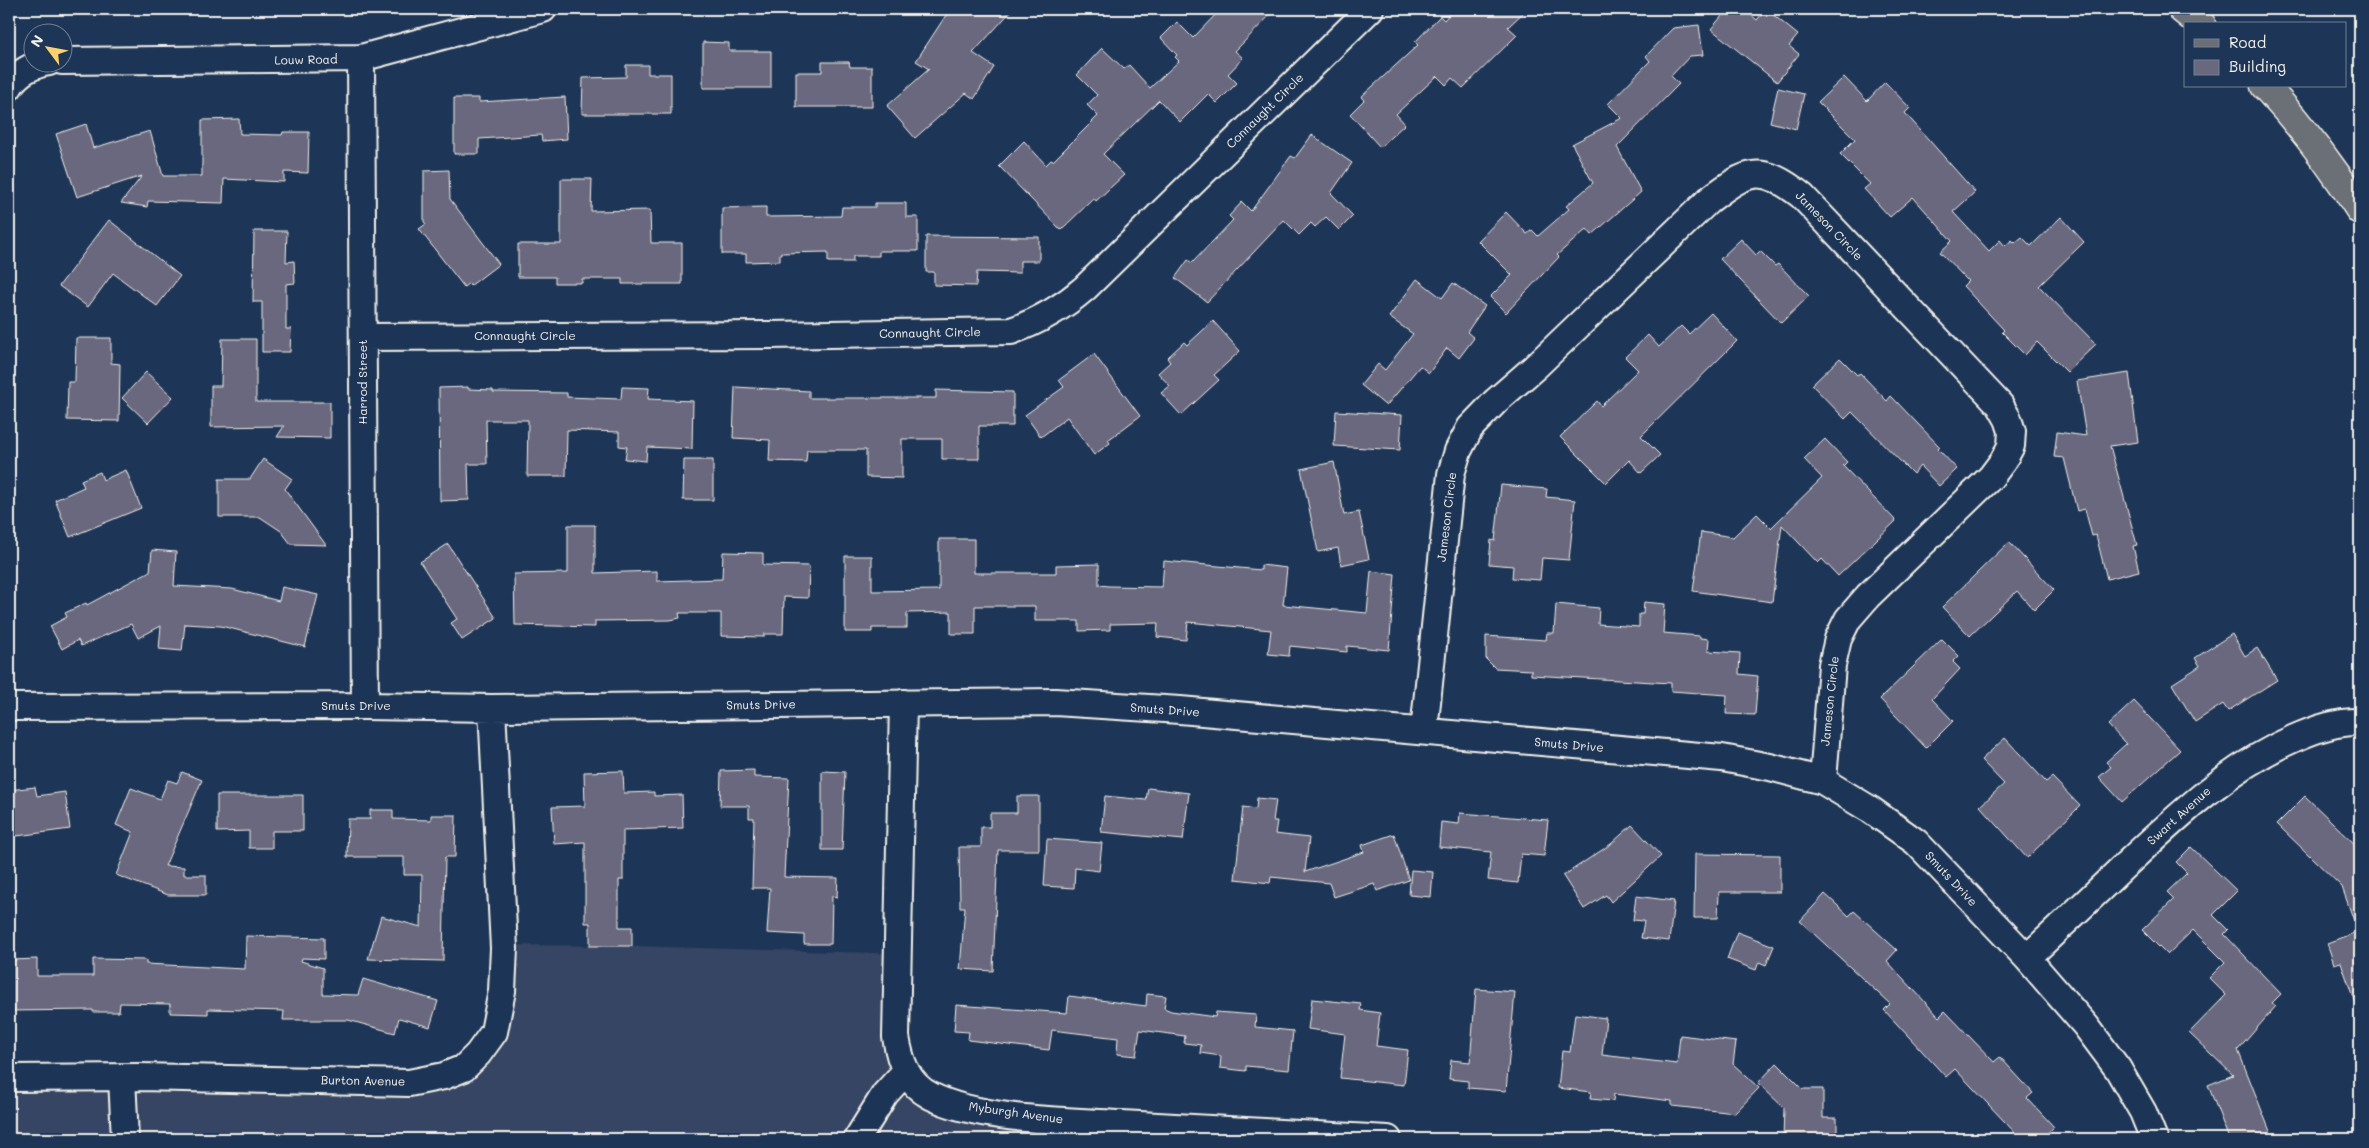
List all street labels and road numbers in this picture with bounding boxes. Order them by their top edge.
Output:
street label: Louw Road [274,50,338,68]
street label: Connaught Circle [1222,69,1306,151]
street label: Jameson Circle [1793,187,1867,263]
street label: Connaught Circle [879,323,981,341]
street label: Connaught Circle [474,327,576,343]
street label: Harrod Street [354,340,370,424]
street label: Jameson Circle [1433,471,1459,563]
street label: Jameson Circle [1816,655,1842,747]
street label: Smuts Drive [726,695,796,713]
street label: Smuts Drive [321,697,391,713]
street label: Smuts Drive [1130,699,1200,719]
street label: Smuts Drive [1534,733,1604,755]
street label: Swart Avenue [2143,782,2213,848]
street label: Smuts Drive [1922,847,1981,909]
street label: Burton Avenue [321,1071,405,1089]
street label: Myburgh Avenue [968,1097,1064,1127]

